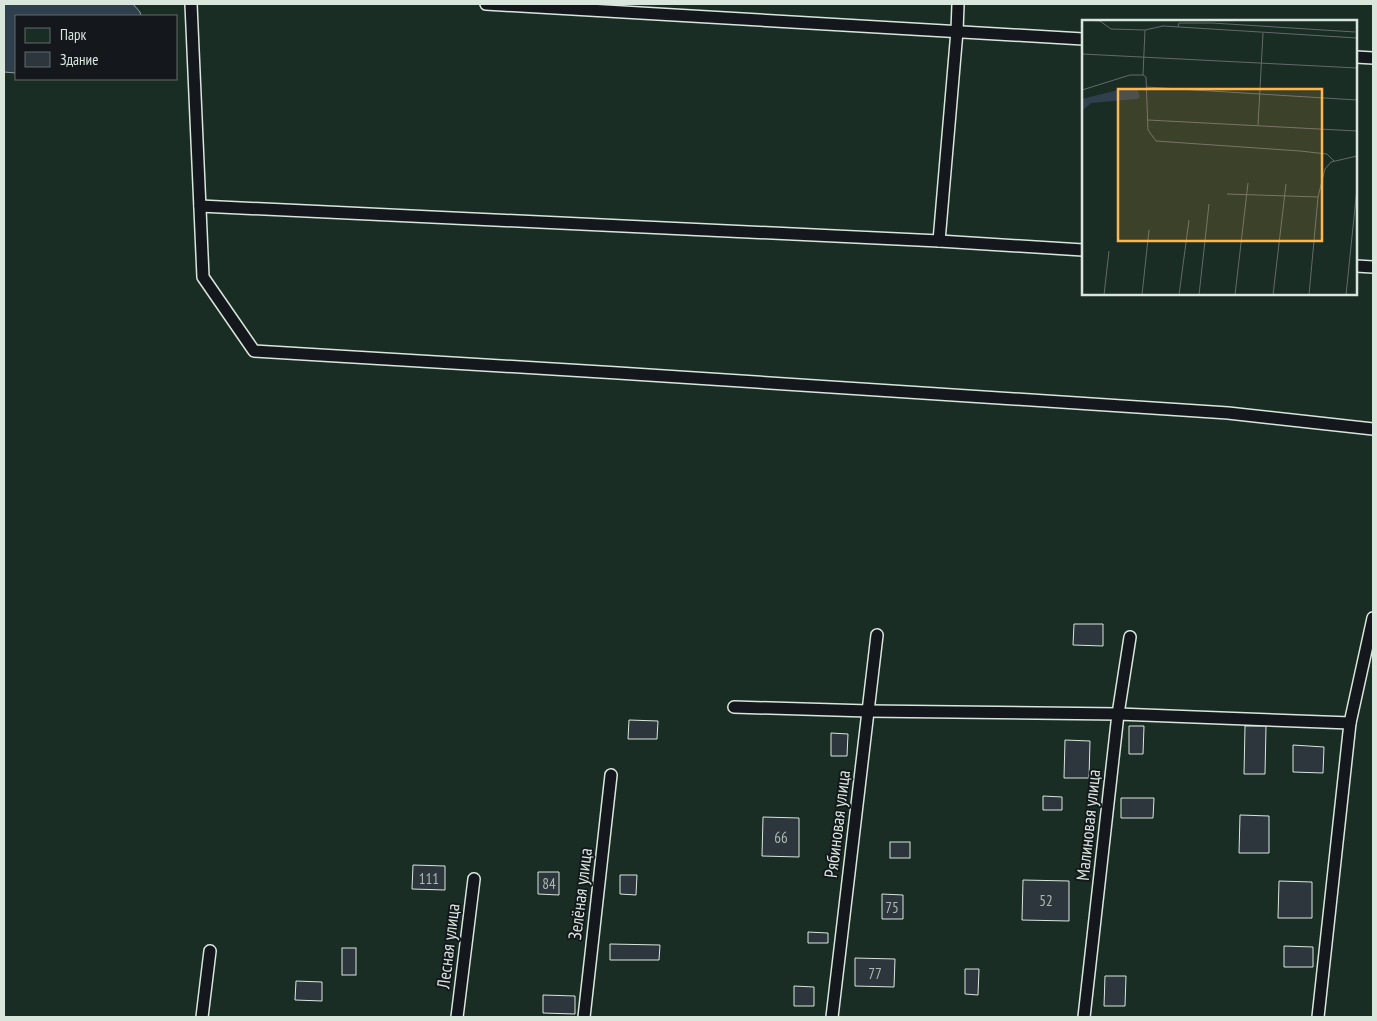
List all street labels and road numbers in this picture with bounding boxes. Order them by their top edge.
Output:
street label: Малиновая улица [1071,768,1105,882]
street label: Рябиновая улица [819,769,855,879]
street label: Зелёная улица [563,847,597,941]
street label: Лесная улица [431,902,465,991]

